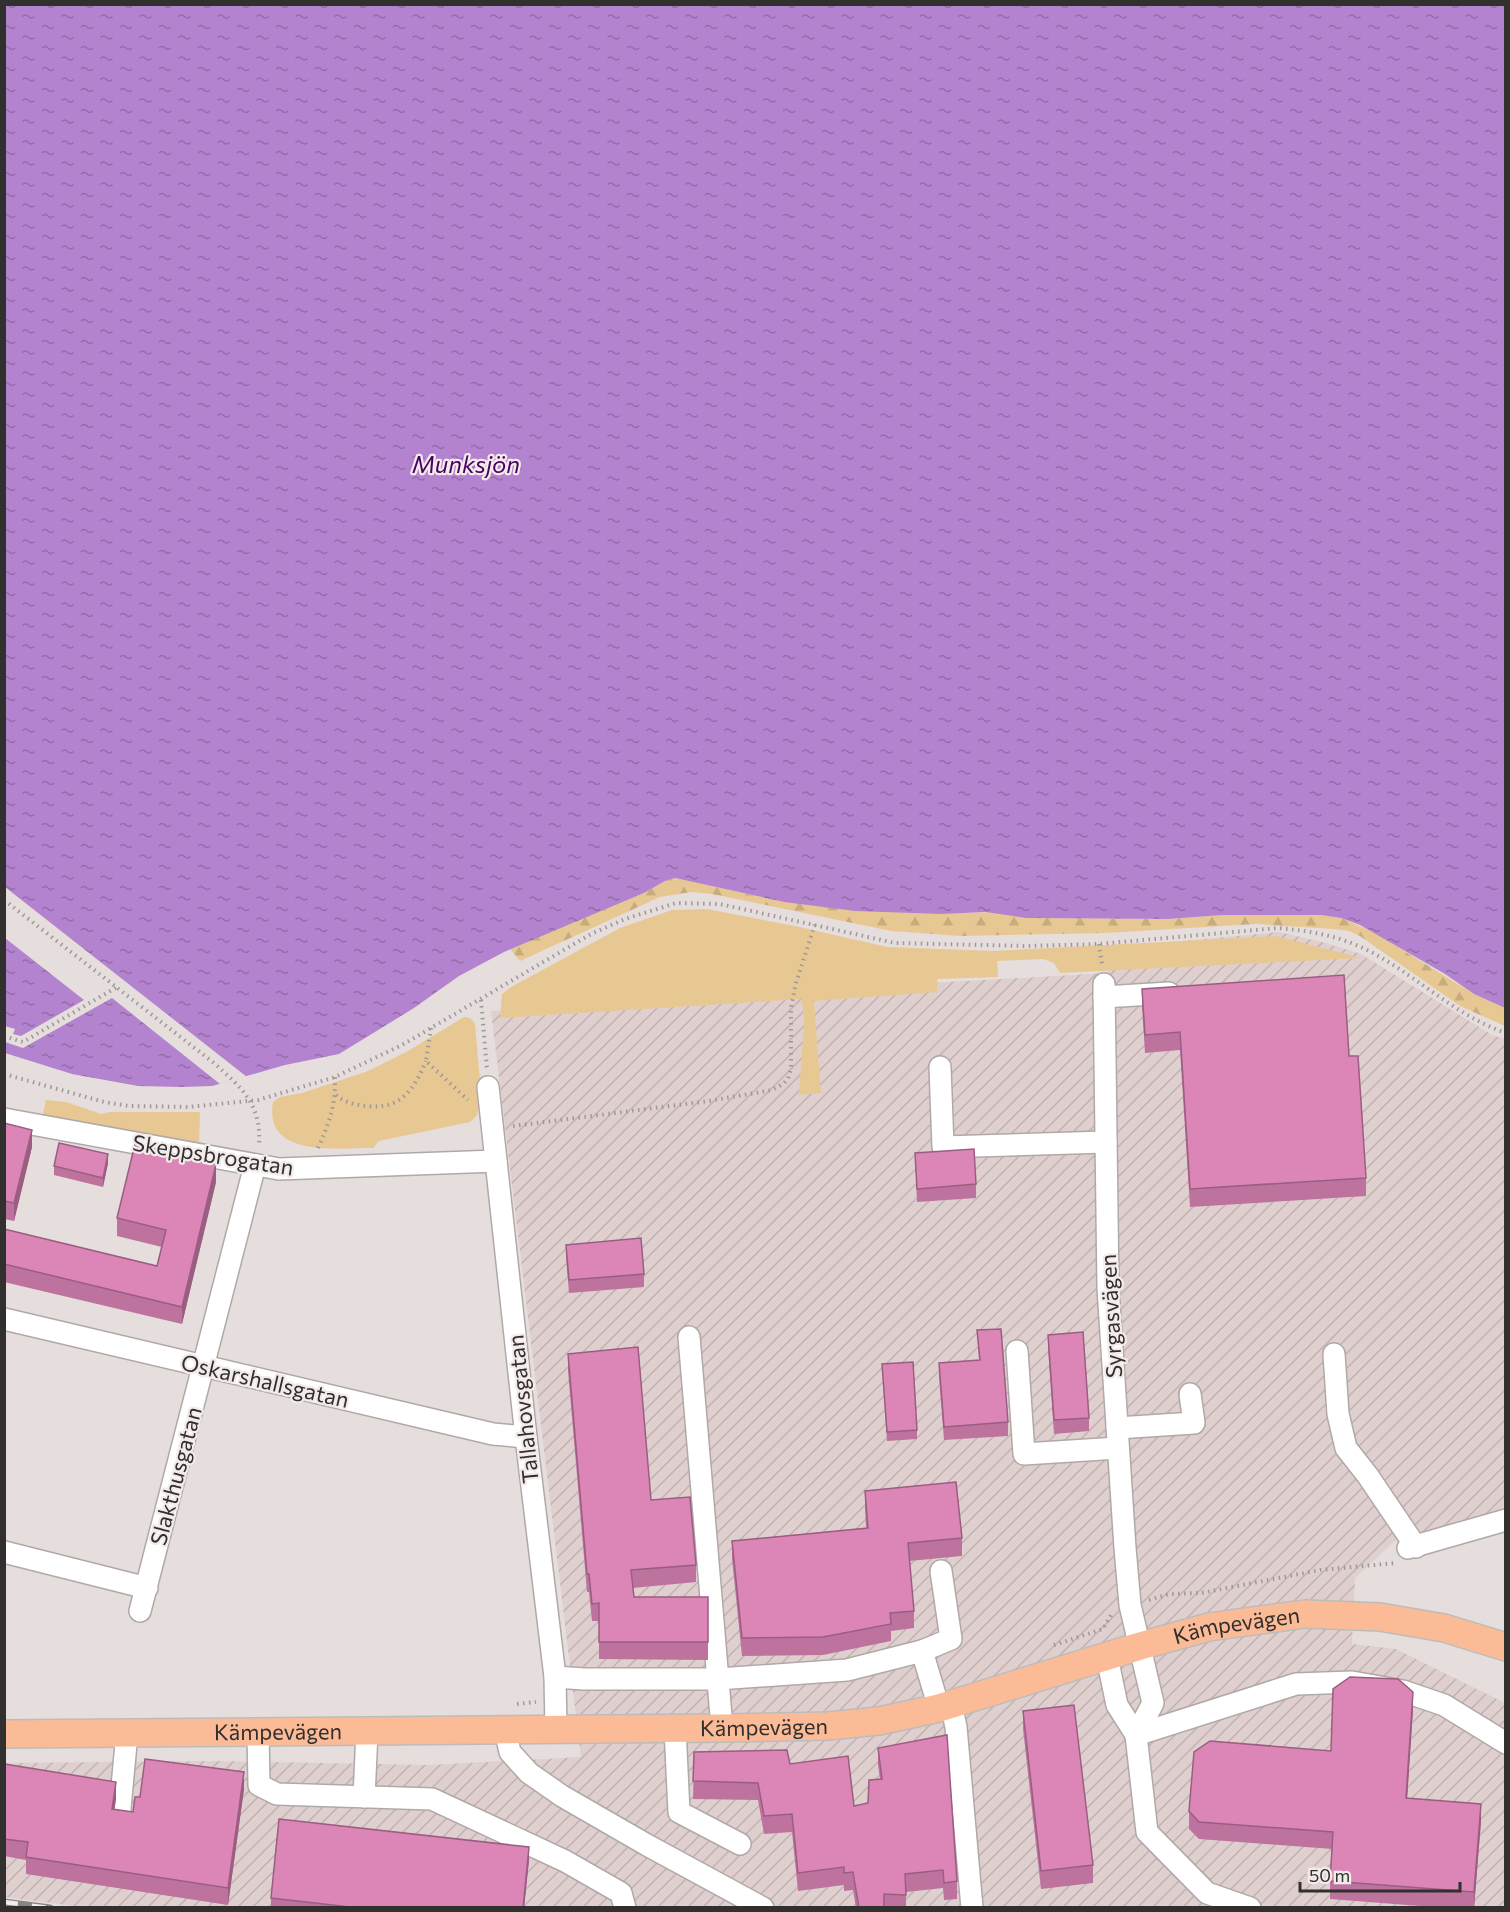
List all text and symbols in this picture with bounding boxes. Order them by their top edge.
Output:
water label: Munksjön [412,449,520,478]
street label: Skeppsbrogatan [131,1128,296,1181]
street label: Syrgasvägen [1094,1253,1127,1379]
street label: Tallahovsgatan [501,1333,544,1485]
street label: Oskarshallsgatan [179,1348,352,1413]
street label: Slakthusgatan [144,1404,207,1548]
street label: Kämpevägen [1170,1601,1301,1649]
street label: Kämpevägen [700,1712,828,1741]
street label: Kämpevägen [214,1717,342,1745]
scale bar [1300,1855,1460,1893]
text: 50 m [1309,1864,1350,1886]

